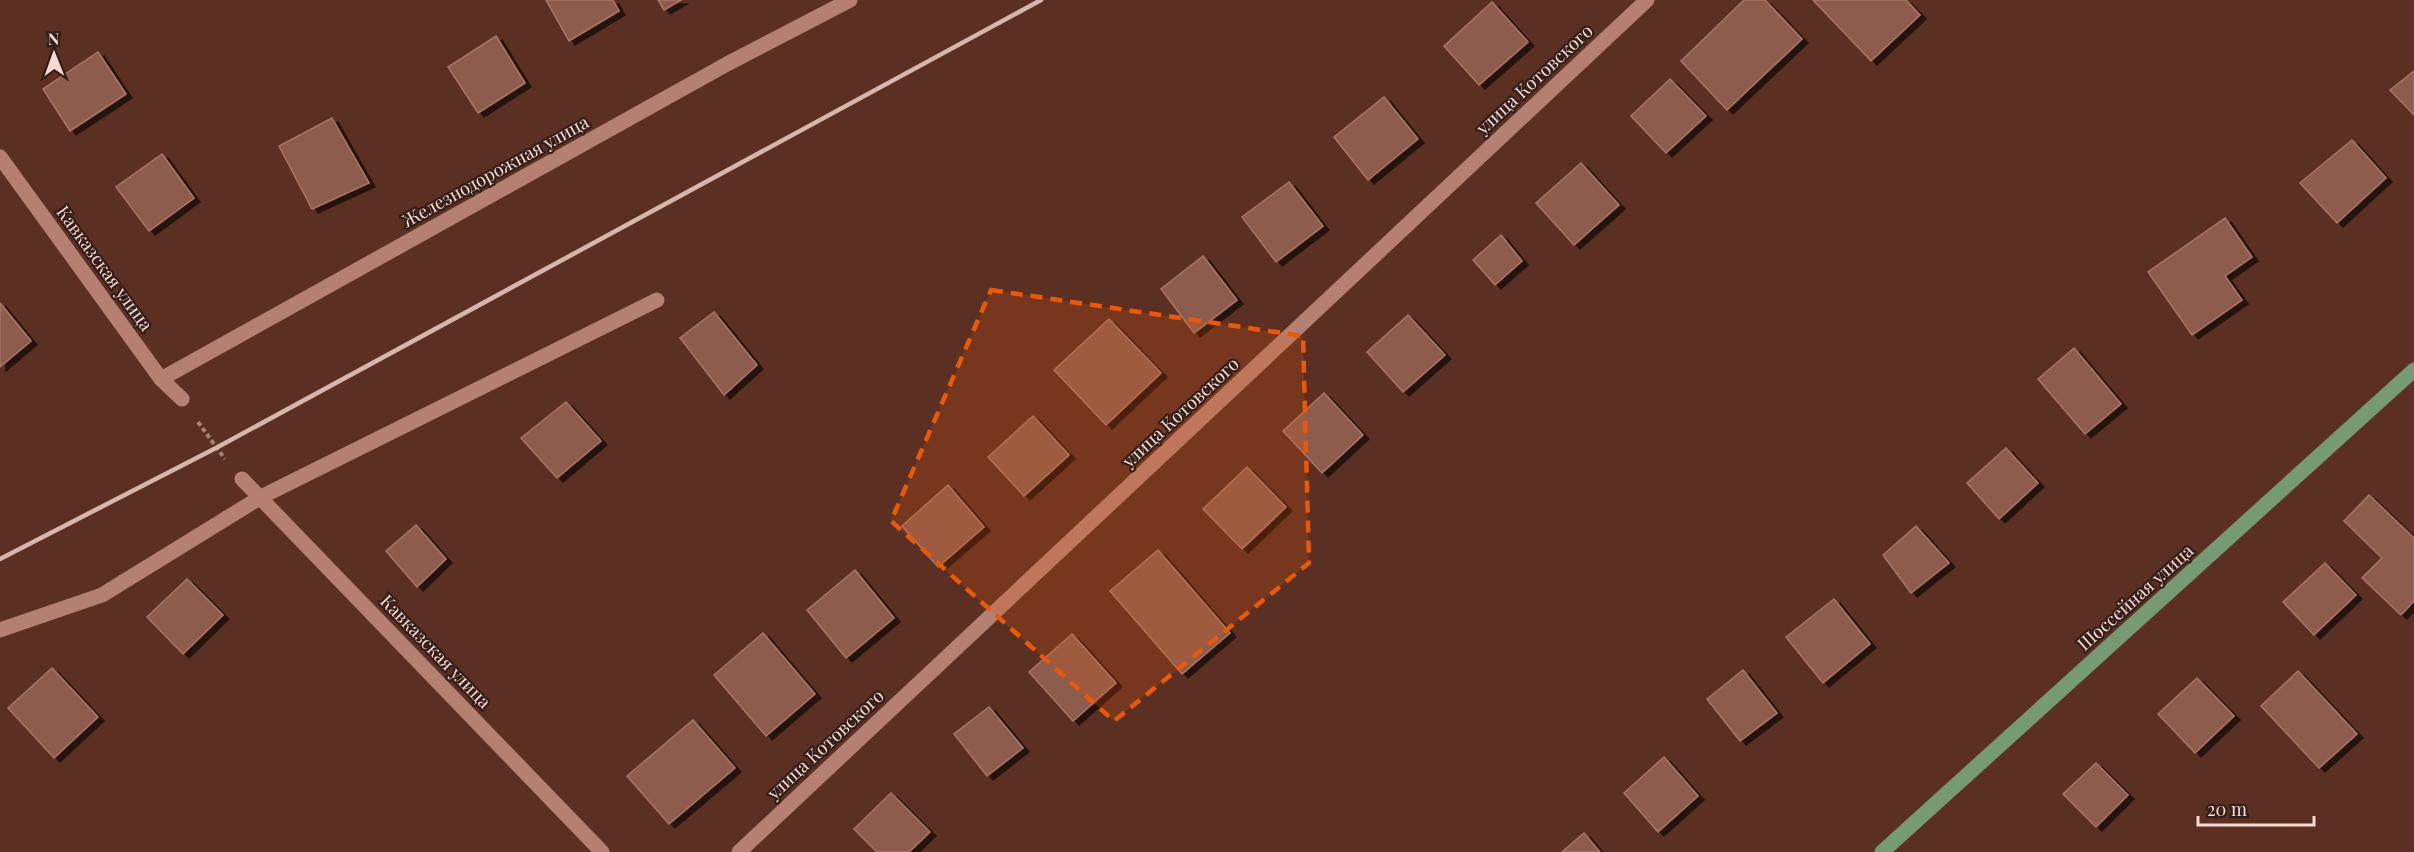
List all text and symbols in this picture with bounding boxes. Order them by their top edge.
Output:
street label: улица Котовского [1470,18,1598,140]
north arrow [24,24,84,84]
text: N [48,28,60,49]
street label: Железнодорожная улица [397,110,593,232]
street label: Кавказская улица [51,201,159,336]
street label: улица Котовского [1116,351,1244,473]
street label: Шоссейная улица [2072,538,2198,656]
street label: Кавказская улица [375,589,497,713]
street label: улица Котовского [761,683,889,805]
scale bar [2198,789,2314,827]
text: 20 m [2207,797,2247,821]

